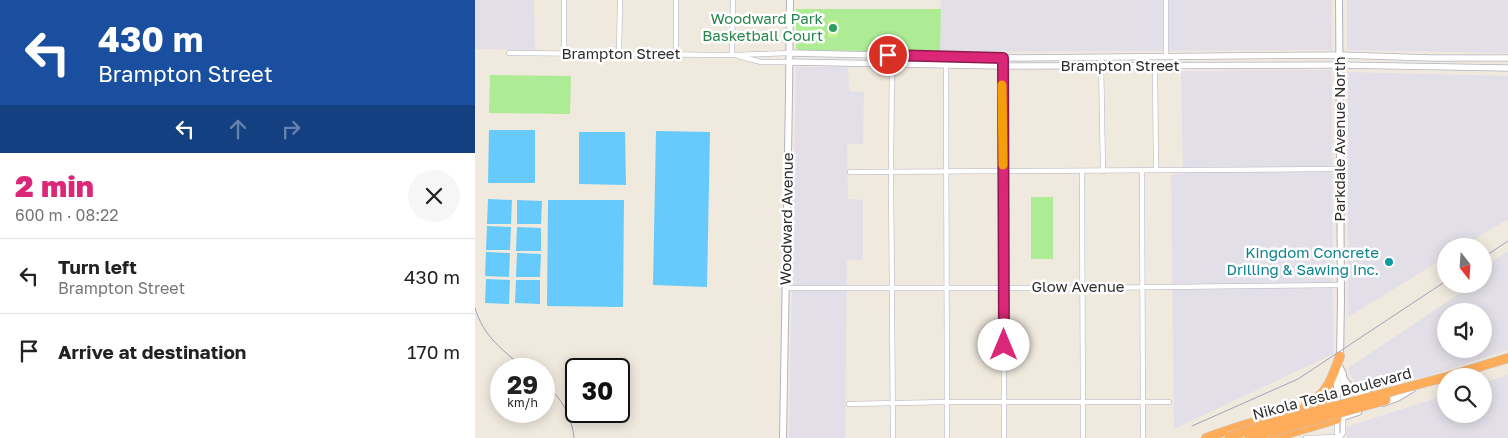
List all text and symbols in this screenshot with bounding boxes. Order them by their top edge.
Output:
place label: Woodward Park Basketball Court [702,9,824,44]
text: 430 m [98,18,203,60]
icon: left [15,20,80,85]
marker: Woodward Park Basketball Court [827,22,839,34]
pin [867,34,909,76]
icon: arrive [874,41,902,69]
street label: Brampton Street [561,44,681,62]
street label: Brampton Street [1060,56,1180,74]
street label: Parkdale Avenue North [1330,56,1348,222]
text: Brampton Street [98,60,273,87]
icon: left [171,115,199,143]
icon: ahead [224,115,252,143]
icon: right [277,115,305,143]
street label: Woodward Avenue [776,152,796,286]
text: 2 min [15,168,94,204]
button: close [408,170,460,222]
text: 600 m · 08:22 [15,205,119,225]
north arrow [1437,238,1493,292]
map controls [1437,238,1492,423]
place label: Kingdom Concrete Drilling & Sawing Inc. [1226,243,1379,278]
text: Turn left [58,255,137,278]
marker: Kingdom Concrete Drilling & Sawing Inc. [1383,256,1395,268]
icon: left [15,262,43,290]
text: 430 m [404,265,460,288]
street label: Glow Avenue [1032,277,1125,295]
text: Brampton Street [58,278,185,298]
button: sound [1437,303,1492,358]
position arrow [977,318,1029,370]
icon: arrive [15,337,43,365]
text: Arrive at destination [58,340,246,363]
text: 170 m [407,340,460,363]
speed limit sign: 30 [565,358,630,423]
street label: Nikola Tesla Boulevard [1250,363,1413,423]
button: search [1437,368,1492,423]
text: 29 [507,369,538,400]
text: km/h [507,395,538,410]

